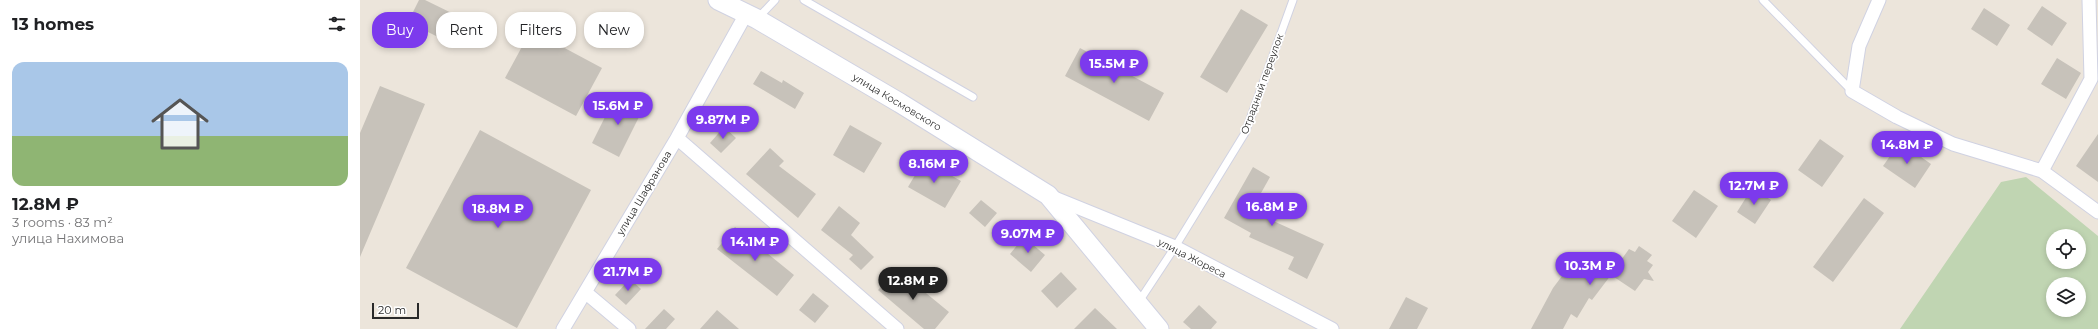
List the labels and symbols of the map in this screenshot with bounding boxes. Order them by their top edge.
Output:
street label: Отрадный переулок [1238,32,1286,136]
pin: 15.5M ₽ [1077,50,1151,84]
street label: улица Космовского [849,70,944,134]
pin: 15.6M ₽ [581,92,655,126]
pin: 9.87M ₽ [686,106,760,140]
pin: 14.8M ₽ [1870,131,1944,165]
street label: улица Шафранова [613,148,674,238]
pin: 8.16M ₽ [897,150,971,184]
pin: 12.7M ₽ [1717,172,1791,206]
pin: 16.8M ₽ [1235,193,1309,227]
pin: 18.8M ₽ [461,195,535,229]
pin: 9.07M ₽ [991,220,1065,254]
pin: 14.1M ₽ [718,228,792,262]
street label: улица Жореса [1155,235,1228,281]
pin: 10.3M ₽ [1553,252,1627,286]
pin: 21.7M ₽ [591,258,665,292]
pin: 12.8M ₽ [876,267,950,301]
scale bar [372,301,419,320]

